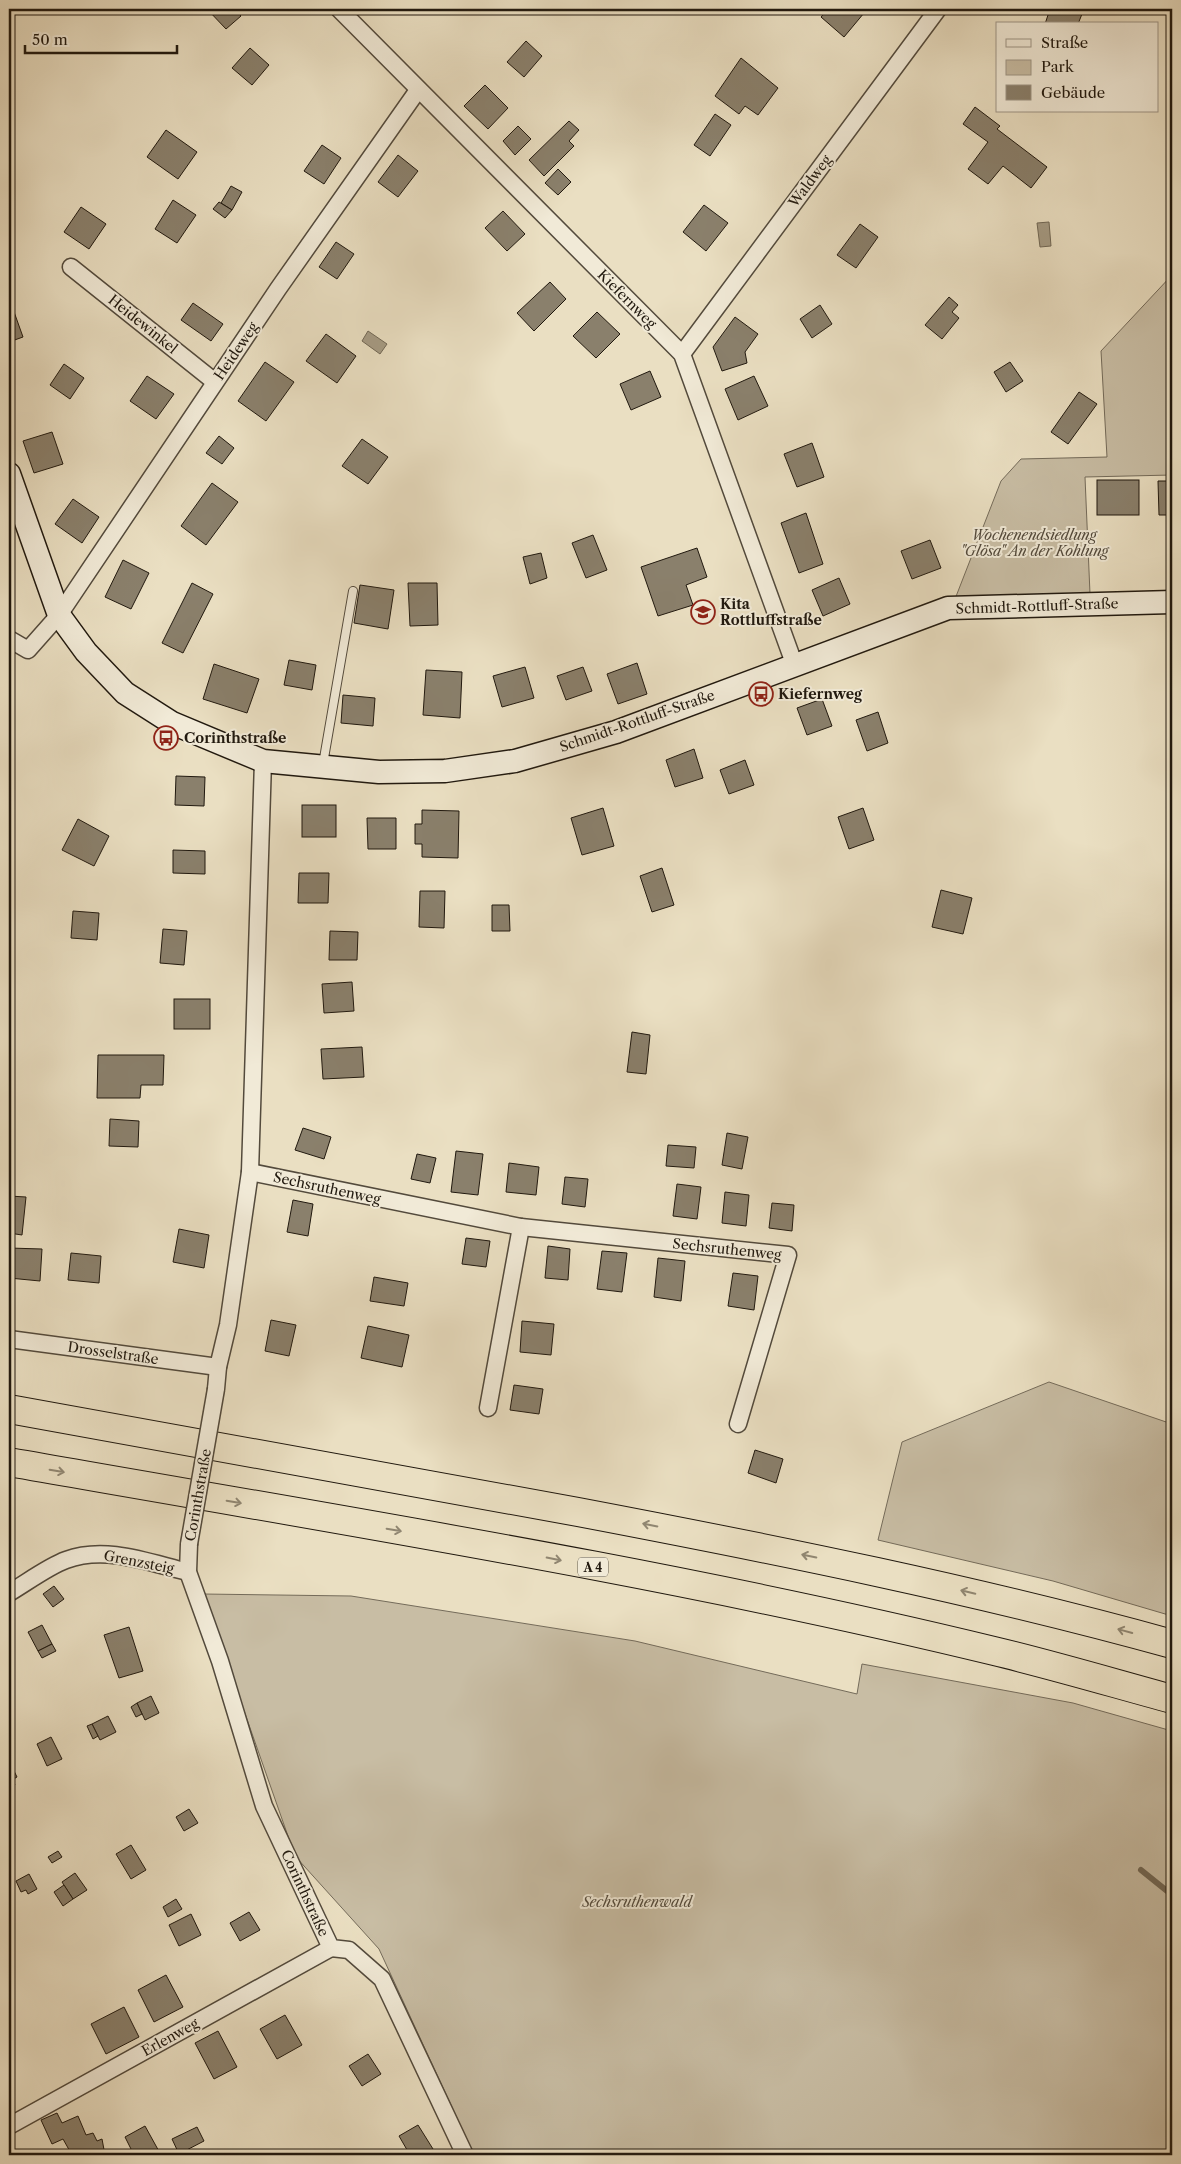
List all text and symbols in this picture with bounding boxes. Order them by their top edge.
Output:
scale bar [25,22,178,54]
legend [996,22,1158,112]
text: 50 m [32,30,68,49]
text: Straße [1041,33,1088,52]
text: Park [1041,57,1075,76]
text: Gebäude [1041,83,1105,102]
street label: Waldweg [784,151,836,211]
street label: Kiefernweg [594,266,661,333]
street label: Heidewinkel [105,291,181,357]
street label: Heideweg [210,318,262,384]
park label: Wochenendsiedlung "Glösa" An der Kohlung [960,526,1110,560]
street label: Schmidt-Rottluff-Straße [955,594,1119,618]
place label: Kita Rottluffstraße [720,595,822,629]
school or university icon: Kita Rottluffstraße [690,599,716,625]
bus stop icon: Kiefernweg [748,681,774,707]
place label: Kiefernweg [778,685,863,703]
street label: Schmidt-Rottluff-Straße [557,686,717,756]
bus stop icon: Corinthstraße [153,725,179,751]
place label: Corinthstraße [184,729,286,747]
street label: Sechsruthenweg [272,1168,383,1208]
street label: Sechsruthenweg [672,1234,783,1264]
street label: Drosselstraße [66,1338,160,1368]
street label: Corinthstraße [181,1447,215,1543]
one-way arrow [48,1466,64,1476]
one-way arrow [226,1497,242,1507]
one-way arrow [642,1520,658,1530]
one-way arrow [386,1525,402,1535]
street label: Grenzsteig [102,1546,176,1578]
one-way arrow [802,1551,818,1560]
one-way arrow [546,1555,562,1565]
road number: A 4 [578,1558,608,1576]
one-way arrow [960,1587,976,1596]
one-way arrow [1118,1626,1134,1636]
street label: Corinthstraße [277,1847,333,1939]
park label: Sechsruthenwald [581,1893,694,1911]
street label: Erlenweg [138,2014,202,2060]

